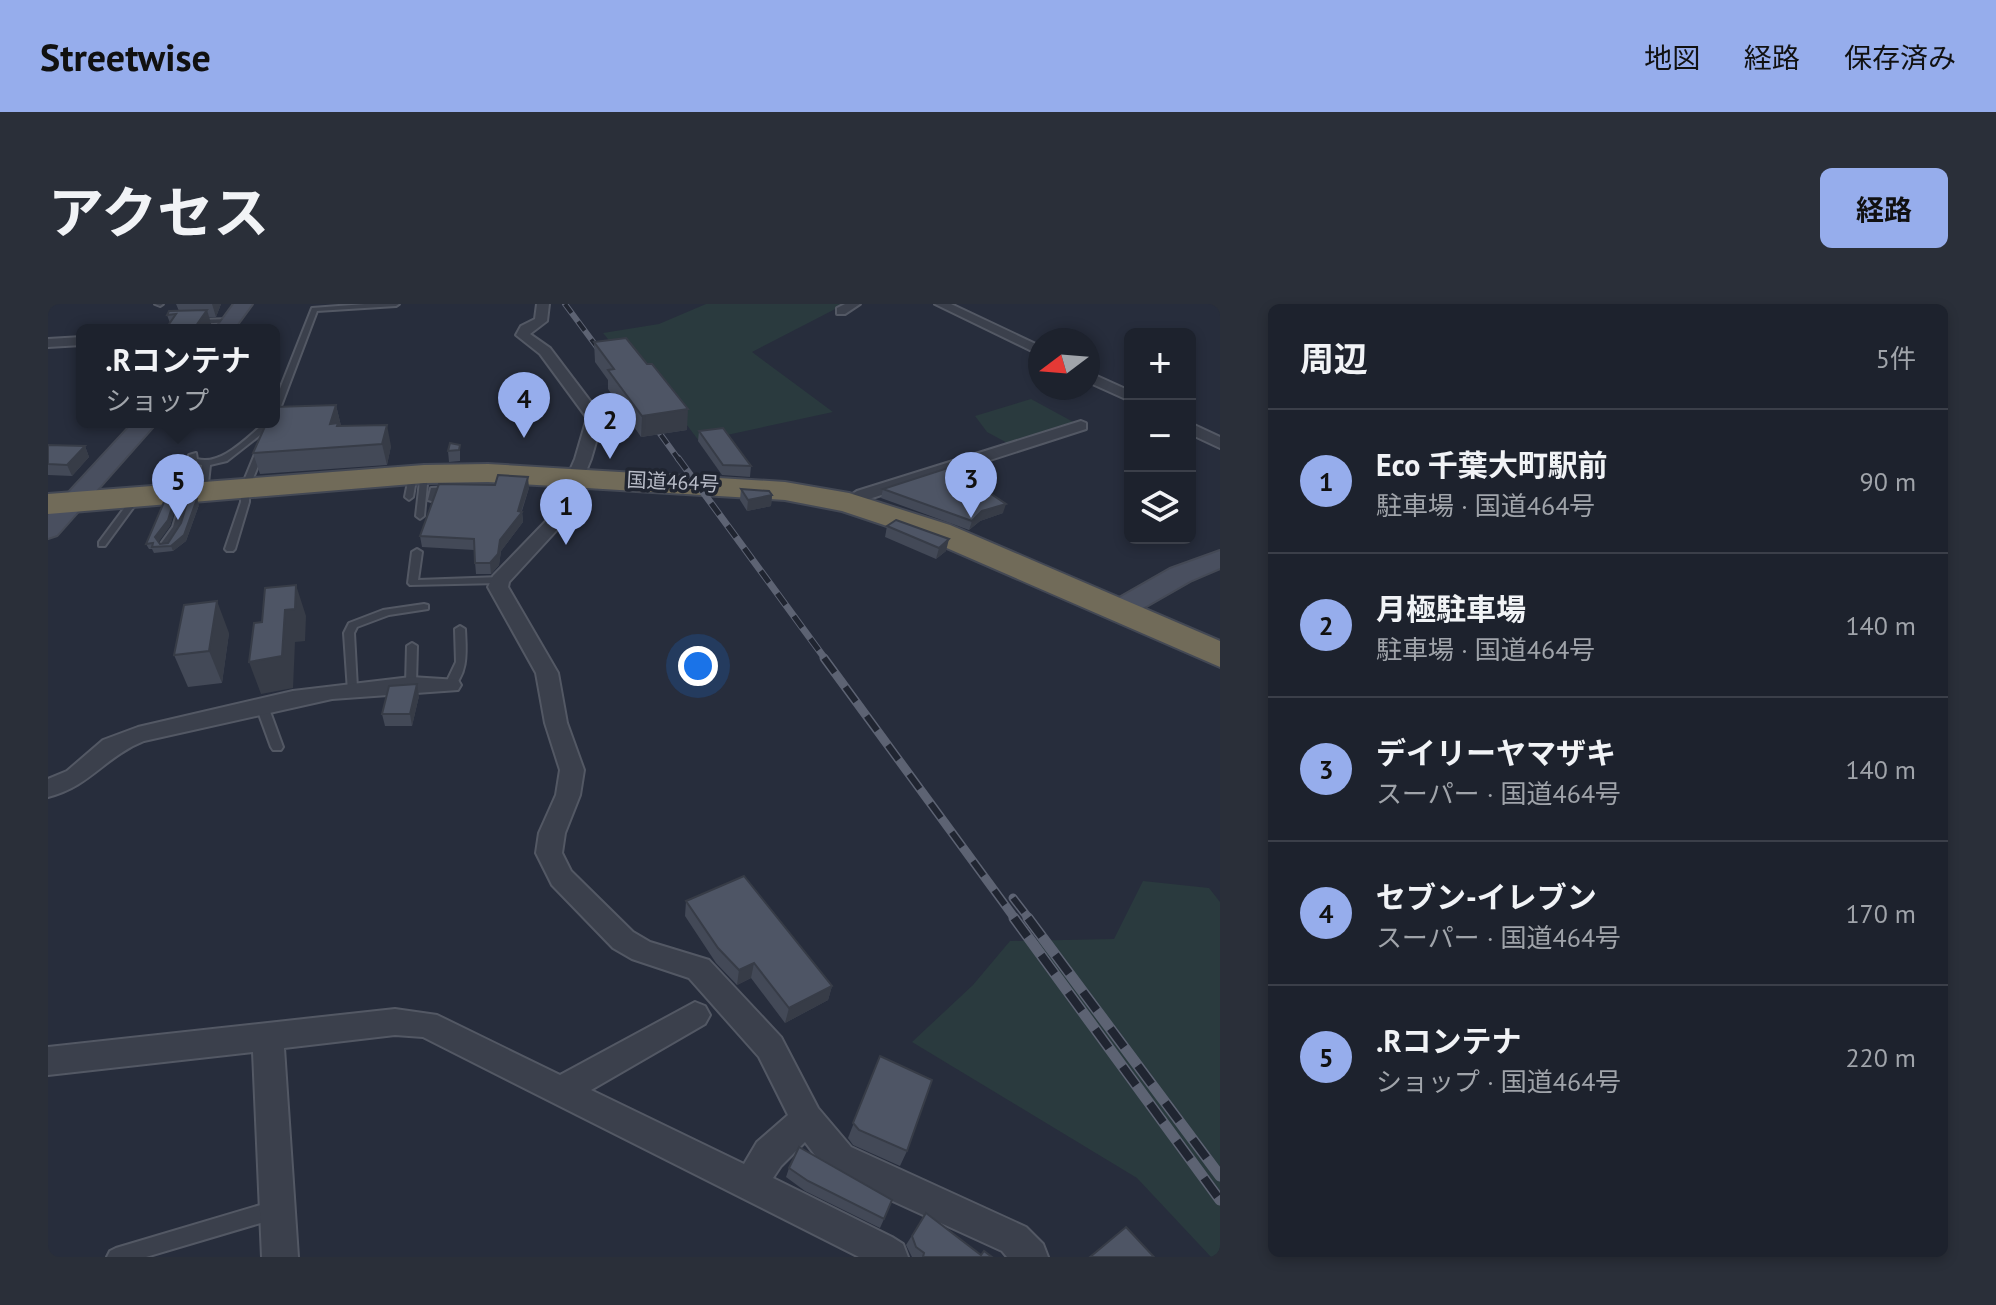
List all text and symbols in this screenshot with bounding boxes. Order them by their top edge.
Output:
text: Streetwise [40,32,211,81]
text: 地図 [1644,39,1700,76]
text: 経路 [1744,39,1800,76]
text: 保存済み [1844,39,1956,76]
button: 経路 [1820,168,1948,248]
text: アクセス [48,176,269,248]
popup [76,324,280,428]
north arrow [1028,328,1100,400]
map controls [1124,328,1196,544]
button: + [1124,328,1196,400]
text: 周辺 [1300,336,1368,380]
text: .Rコンテナ [105,340,251,379]
text: 5件 [1876,342,1916,375]
pin: 4 [498,372,550,438]
text: ショップ [105,384,209,417]
pin: 2 [584,393,636,459]
button: − [1124,400,1196,472]
text: Eco 千葉大町駅前 [1376,445,1608,484]
pin: 3 [945,452,997,518]
pin: 5 [152,454,204,520]
text: 1 [1319,465,1333,498]
text: 90 m [1860,465,1916,498]
street label: 国道464号 [626,467,720,497]
button: layers [1124,472,1196,544]
pin: 1 [540,479,592,545]
text: 駐車場 · 国道464号 [1376,489,1595,522]
text: 月極駐車場 [1376,589,1526,628]
text: 2 [1319,609,1333,642]
text: 140 m [1845,609,1916,642]
text: 駐車場 · 国道464号 [1376,633,1595,666]
your location [678,646,718,686]
text: デイリーヤマザキ [1376,733,1616,772]
text: 3 [1319,753,1333,786]
text: 140 m [1845,753,1916,786]
text: スーパー · 国道464号 [1376,777,1621,810]
text: セブン-イレブン [1376,877,1597,916]
text: 4 [1319,897,1333,930]
text: 170 m [1845,897,1916,930]
text: スーパー · 国道464号 [1376,921,1621,954]
text: .Rコンテナ [1376,1021,1521,1060]
text: 5 [1319,1041,1333,1074]
text: 220 m [1845,1041,1916,1074]
text: ショップ · 国道464号 [1376,1065,1621,1098]

